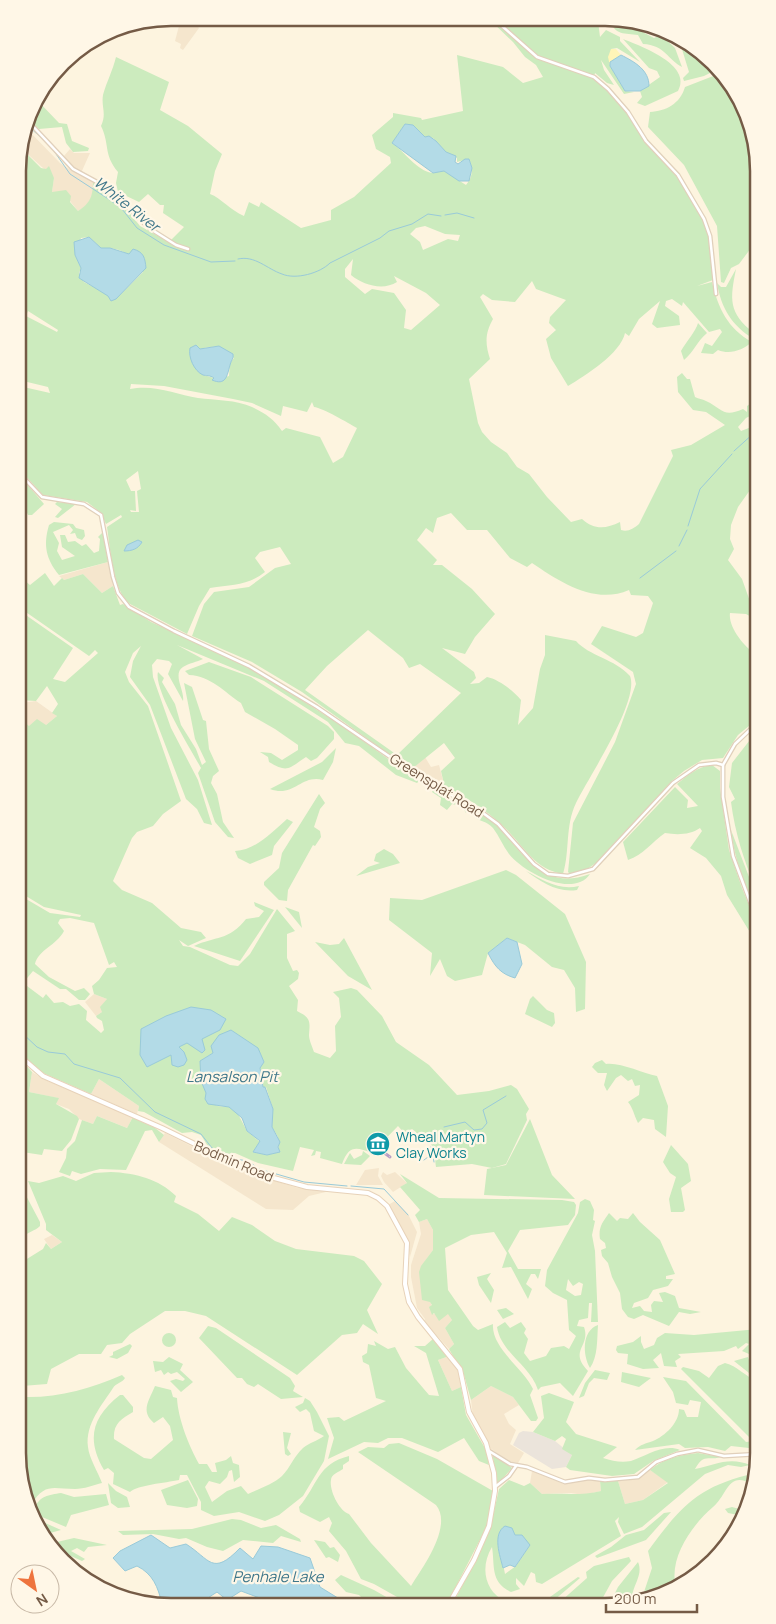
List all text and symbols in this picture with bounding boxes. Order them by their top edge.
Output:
water label: White River [90,172,166,238]
street label: Greensplat Road [386,748,488,822]
water label: Lansalson Pit [186,1066,280,1087]
place label: Wheal Martyn Clay Works [396,1127,485,1162]
museum icon: Wheal Martyn Clay Works [365,1131,391,1157]
street label: Bodmin Road [191,1136,277,1186]
north arrow [10,1564,60,1614]
water label: Penhale Lake [232,1566,325,1587]
scale bar [606,1582,697,1614]
text: 200 m [614,1588,657,1609]
text: N [33,1590,52,1611]

